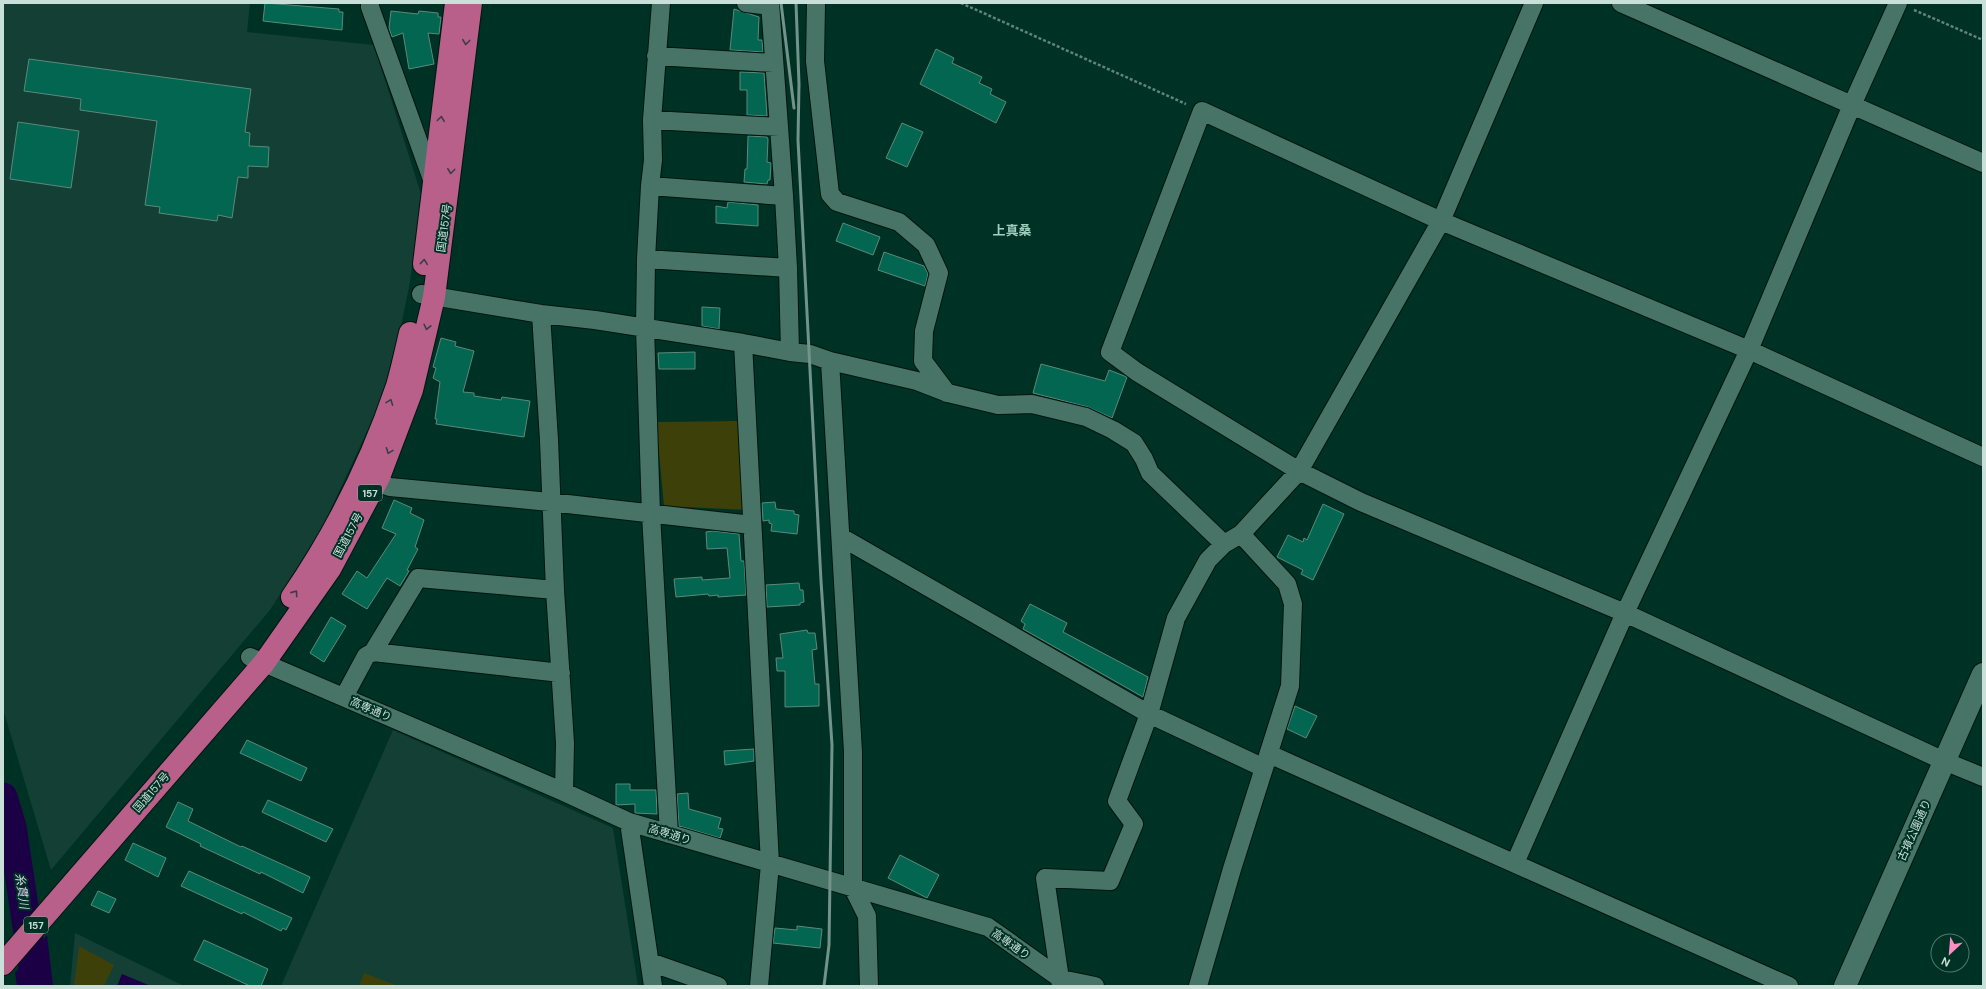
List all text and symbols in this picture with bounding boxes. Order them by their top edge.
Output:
one-way arrow [462,39,471,45]
one-way arrow [436,116,445,122]
one-way arrow [447,168,456,174]
street label: 国道157号 [434,203,454,253]
district label: 上真桑 [992,222,1032,239]
one-way arrow [419,259,428,265]
one-way arrow [424,324,432,330]
one-way arrow [386,398,394,405]
one-way arrow [385,447,393,454]
road number: 157 [358,485,382,501]
street label: 国道157号 [330,510,366,560]
one-way arrow [290,590,297,597]
street label: 高専通り [348,694,394,724]
street label: 国道157号 [130,769,172,815]
street label: 古墳公園通り [1894,797,1934,863]
street label: 高専通り [647,821,693,847]
water label: 糸貫川 [12,872,33,912]
road number: 157 [24,917,48,933]
street label: 高専通り [989,926,1033,962]
north arrow [1930,933,1970,973]
text: N [1939,954,1952,970]

